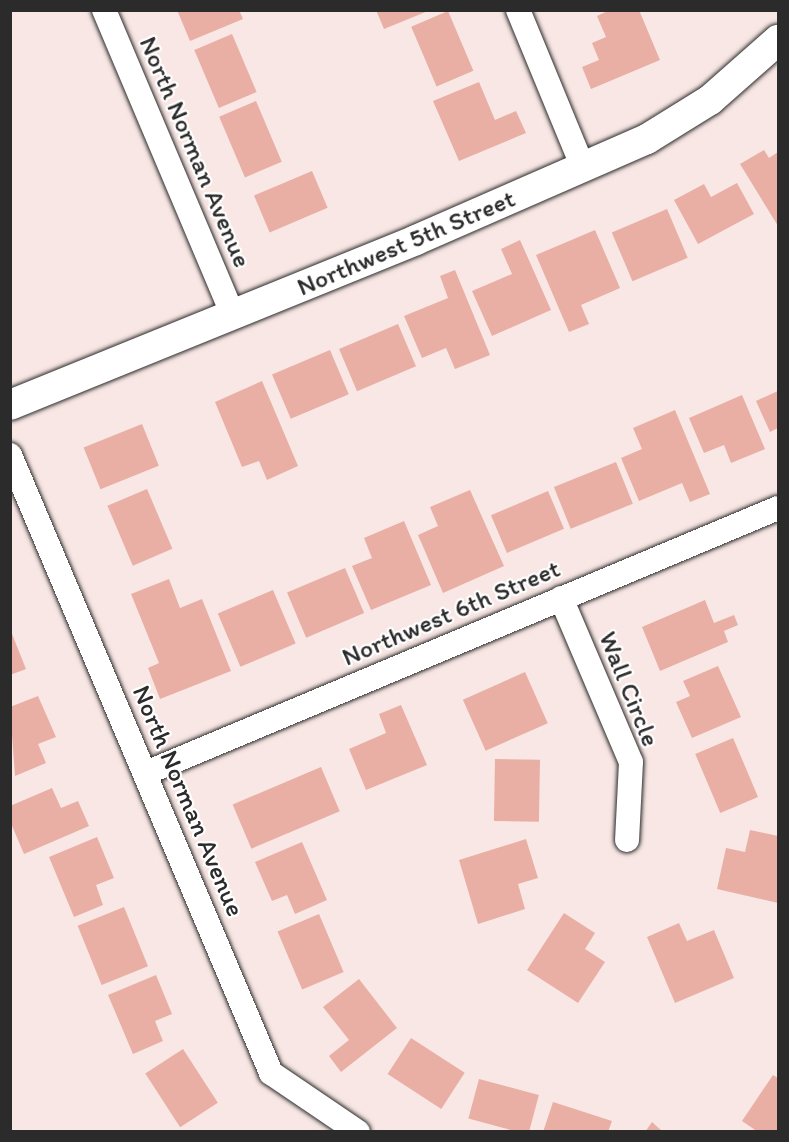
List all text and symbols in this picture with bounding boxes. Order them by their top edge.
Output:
street label: North Norman Avenue [132,32,258,272]
street label: Northwest 5th Street [293,183,519,303]
street label: Northwest 6th Street [337,553,565,673]
street label: Wall Circle [592,627,666,751]
street label: North Norman Avenue [125,681,251,921]

